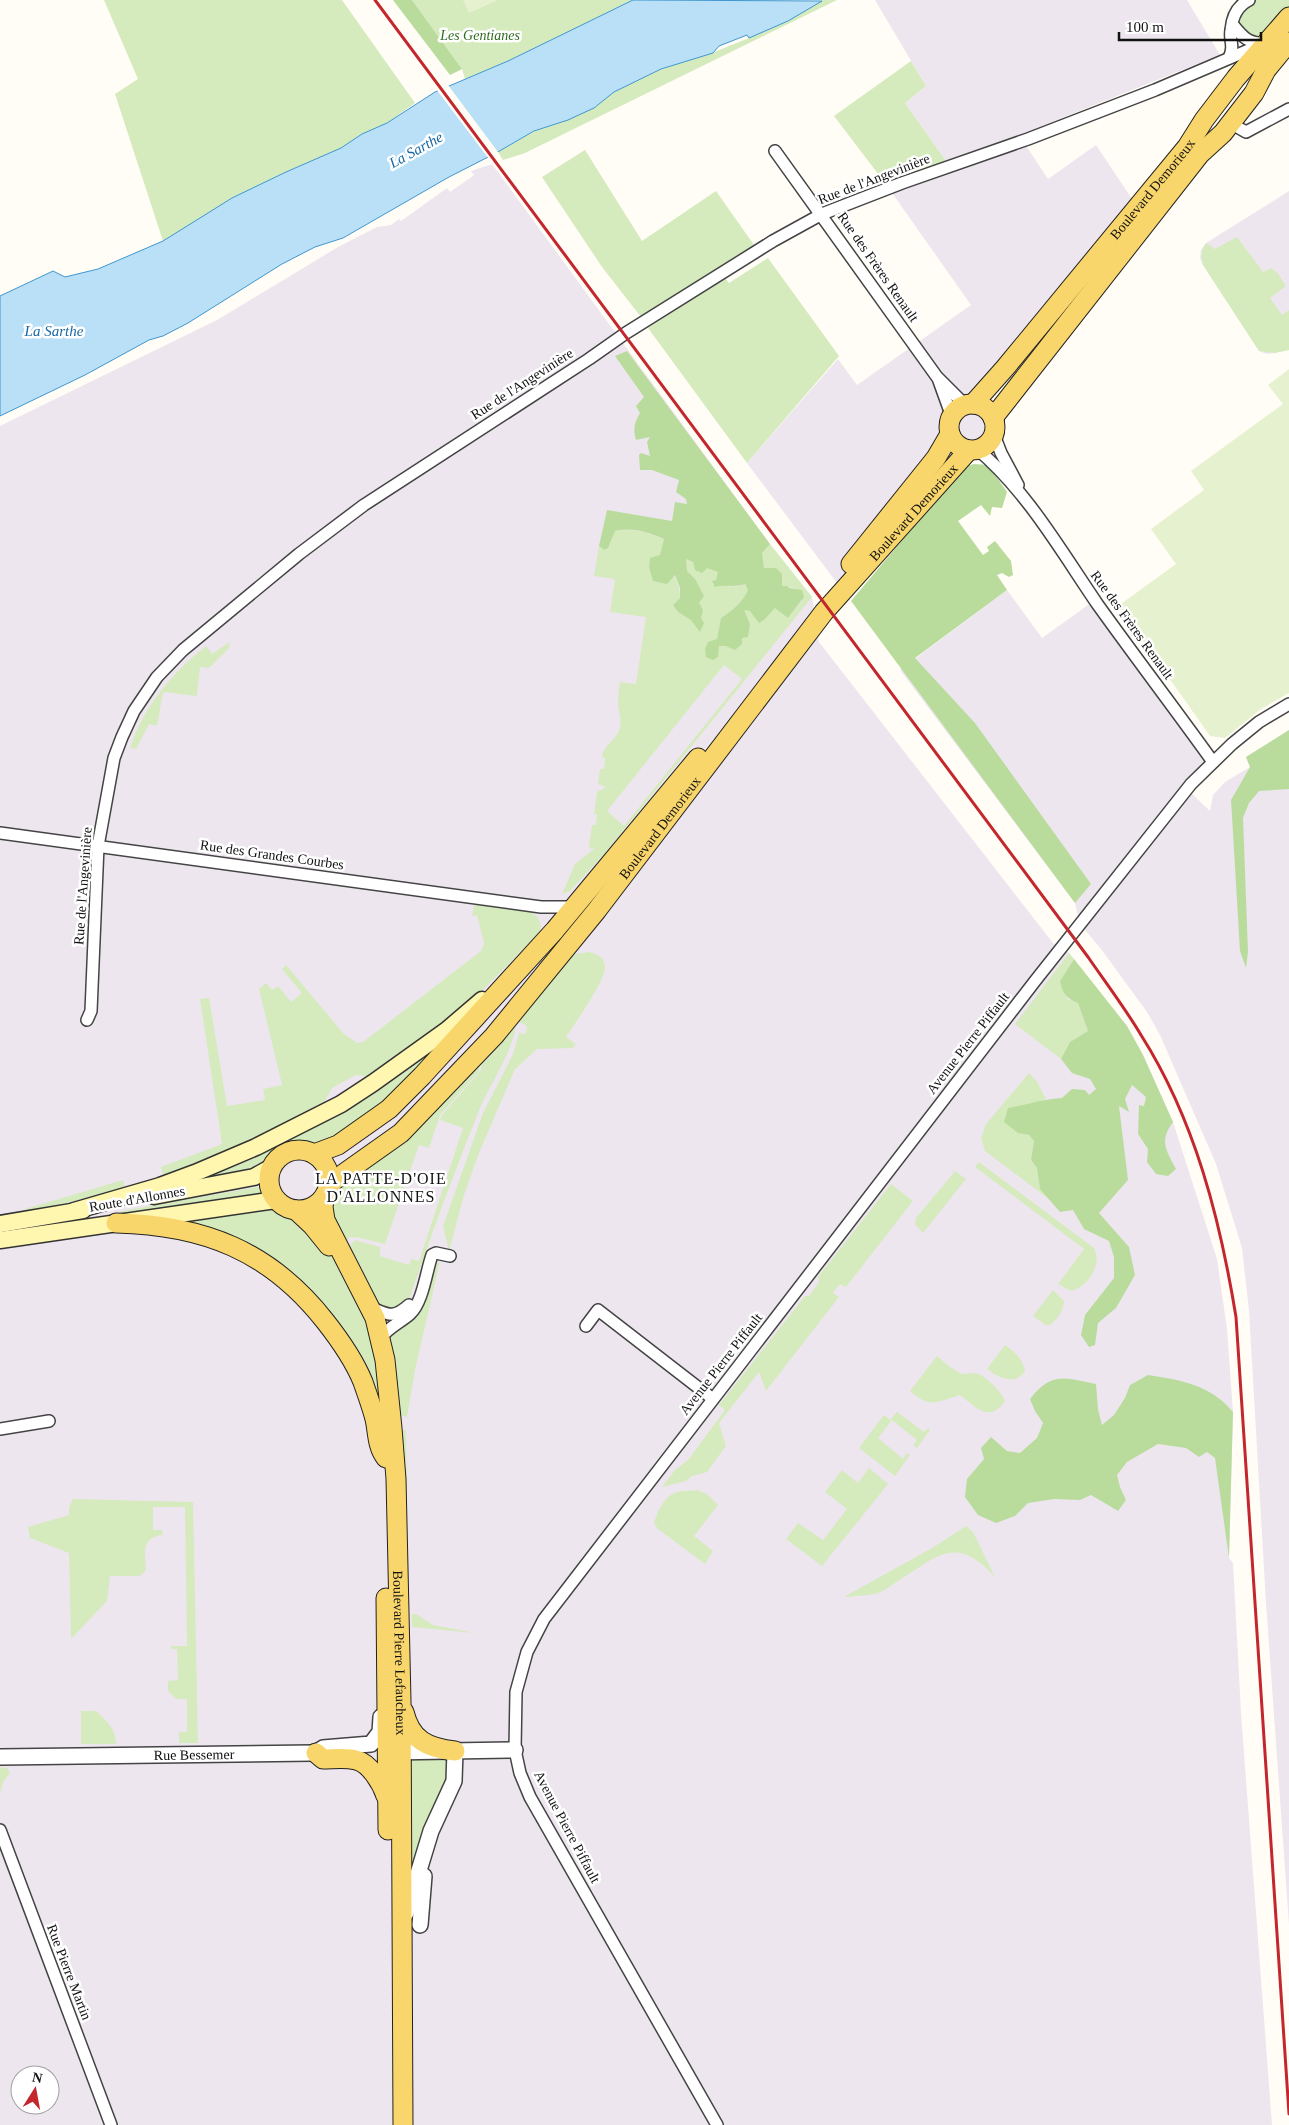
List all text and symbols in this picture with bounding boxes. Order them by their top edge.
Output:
scale bar [1119,10,1262,42]
text: 100 m [1126,19,1164,35]
park label: Les Gentianes [439,28,520,43]
water label: La Sarthe [386,129,446,172]
street label: Boulevard Demorieux [1107,136,1198,242]
street label: Rue de l'Angevinière [816,151,932,207]
street label: Rue des Frères Renault [835,209,922,325]
water label: La Sarthe [24,323,84,339]
street label: Rue de l'Angevinière [468,345,576,423]
street label: Boulevard Demorieux [866,461,961,564]
street label: Rue des Frères Renault [1088,568,1176,682]
street label: Boulevard Demorieux [616,773,704,882]
street label: Rue de l'Angevinière [71,826,95,946]
street label: Rue des Grandes Courbes [199,837,345,873]
street label: Avenue Pierre Piffault [924,989,1012,1097]
district label: LA PATTE-D'OIE D'ALLONNES [315,1170,447,1205]
street label: Route d'Allonnes [88,1183,186,1215]
street label: Avenue Pierre Piffault [677,1310,765,1418]
street label: Boulevard Pierre Lefaucheux [391,1570,409,1735]
street label: Rue Bessemer [154,1747,235,1763]
street label: Avenue Pierre Piffault [531,1768,603,1886]
street label: Rue Pierre Martin [44,1922,94,2022]
north arrow [10,2065,60,2115]
text: N [31,2069,44,2086]

